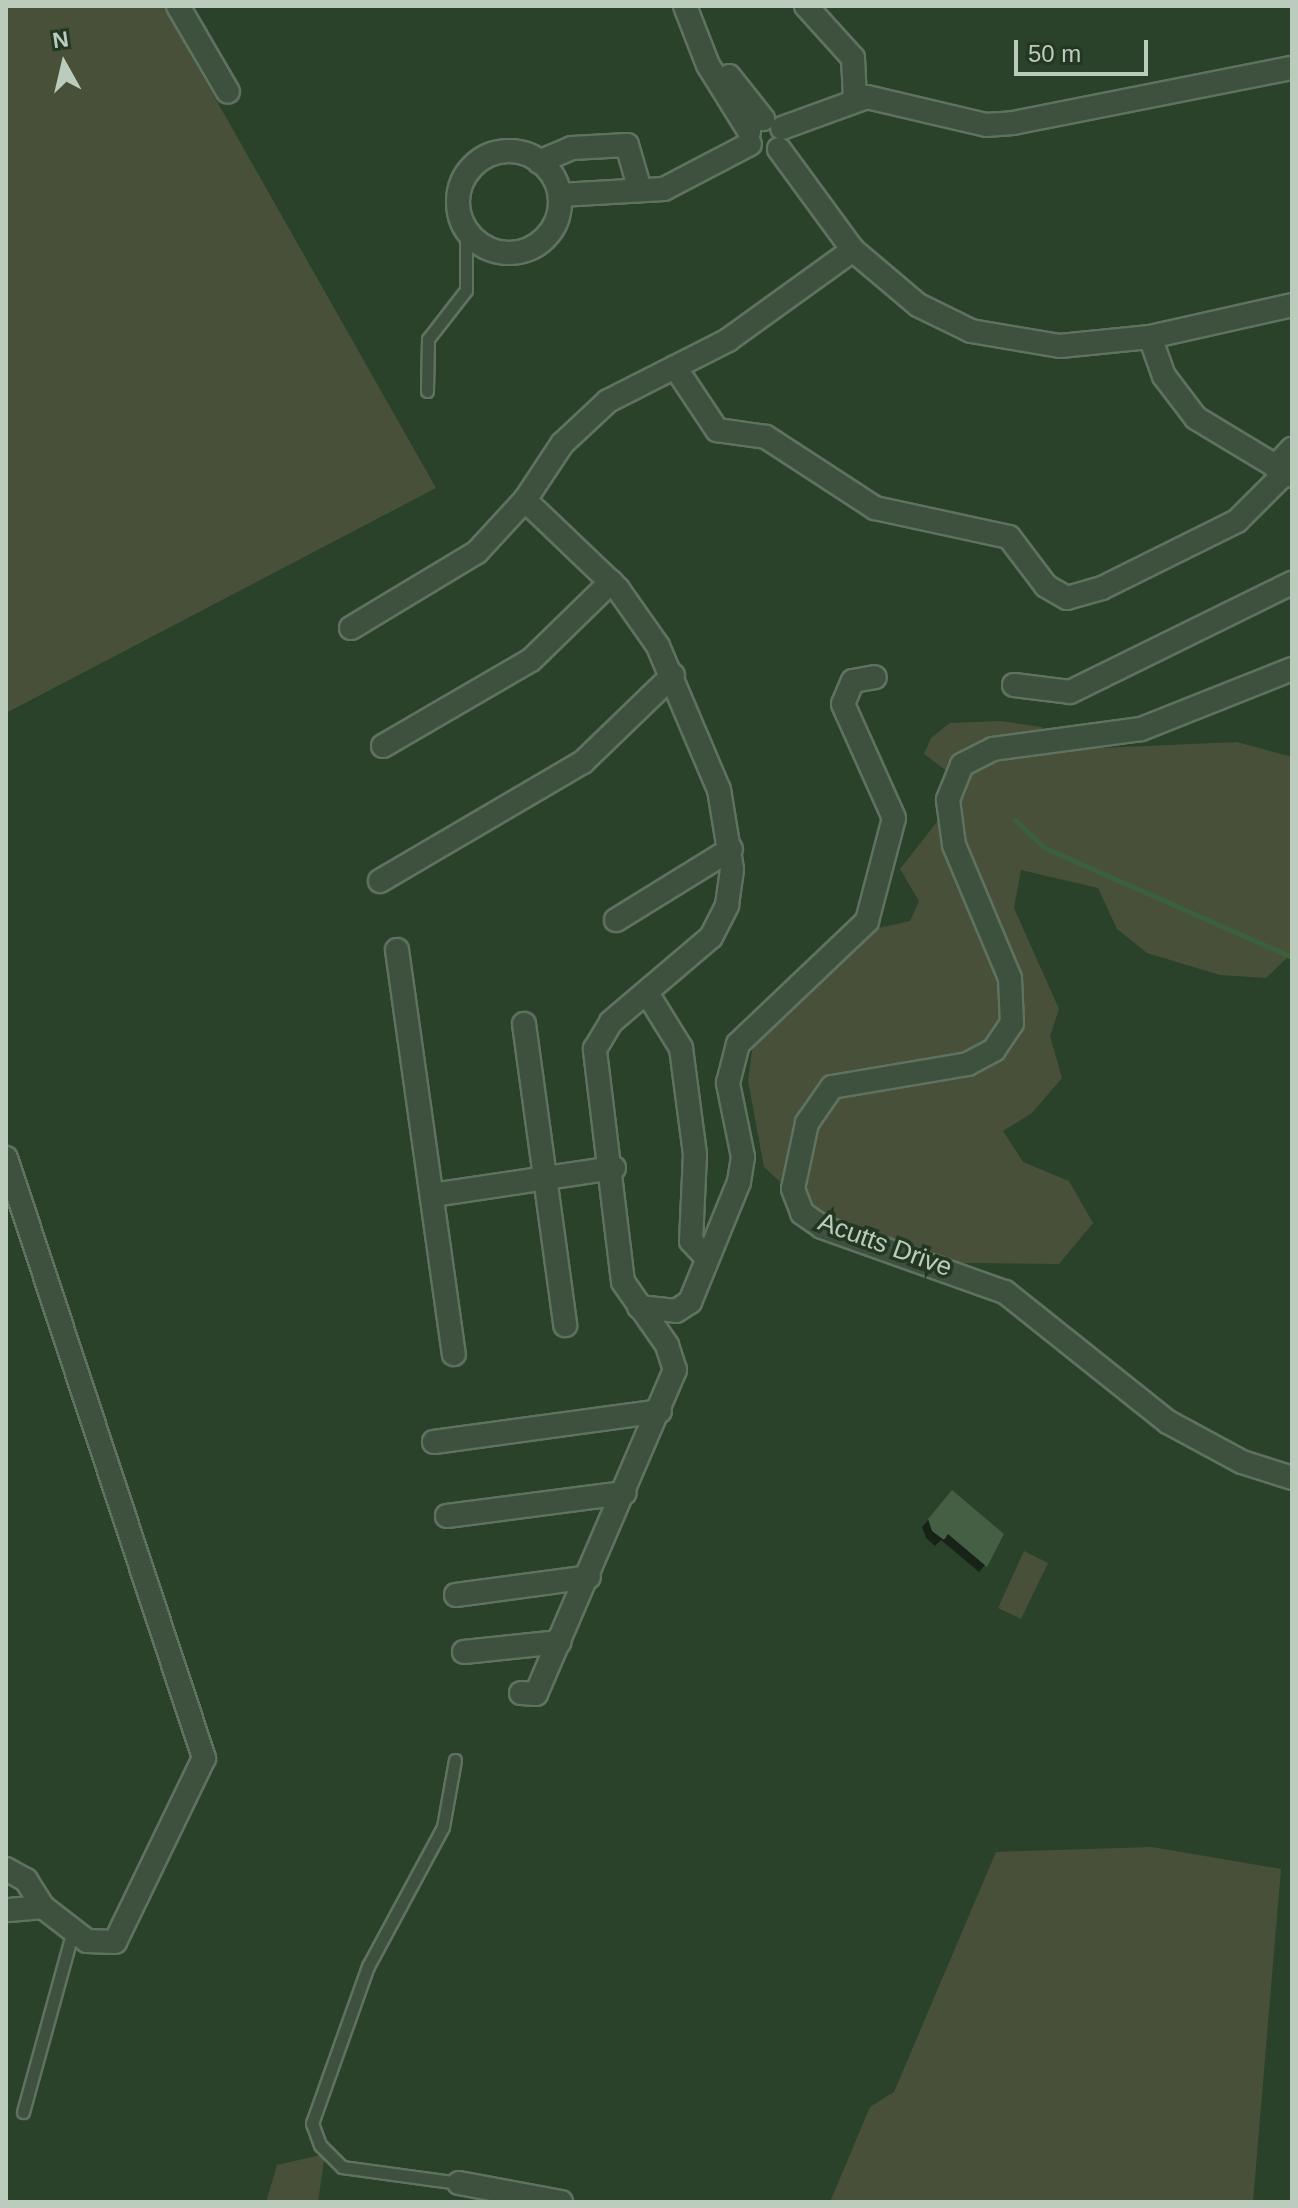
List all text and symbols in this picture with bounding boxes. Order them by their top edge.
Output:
north arrow [24,24,104,104]
scale bar [1018,24,1152,74]
text: N [51,26,70,53]
text: 50 m [1028,40,1081,67]
street label: Acutts Drive [814,1206,956,1284]

